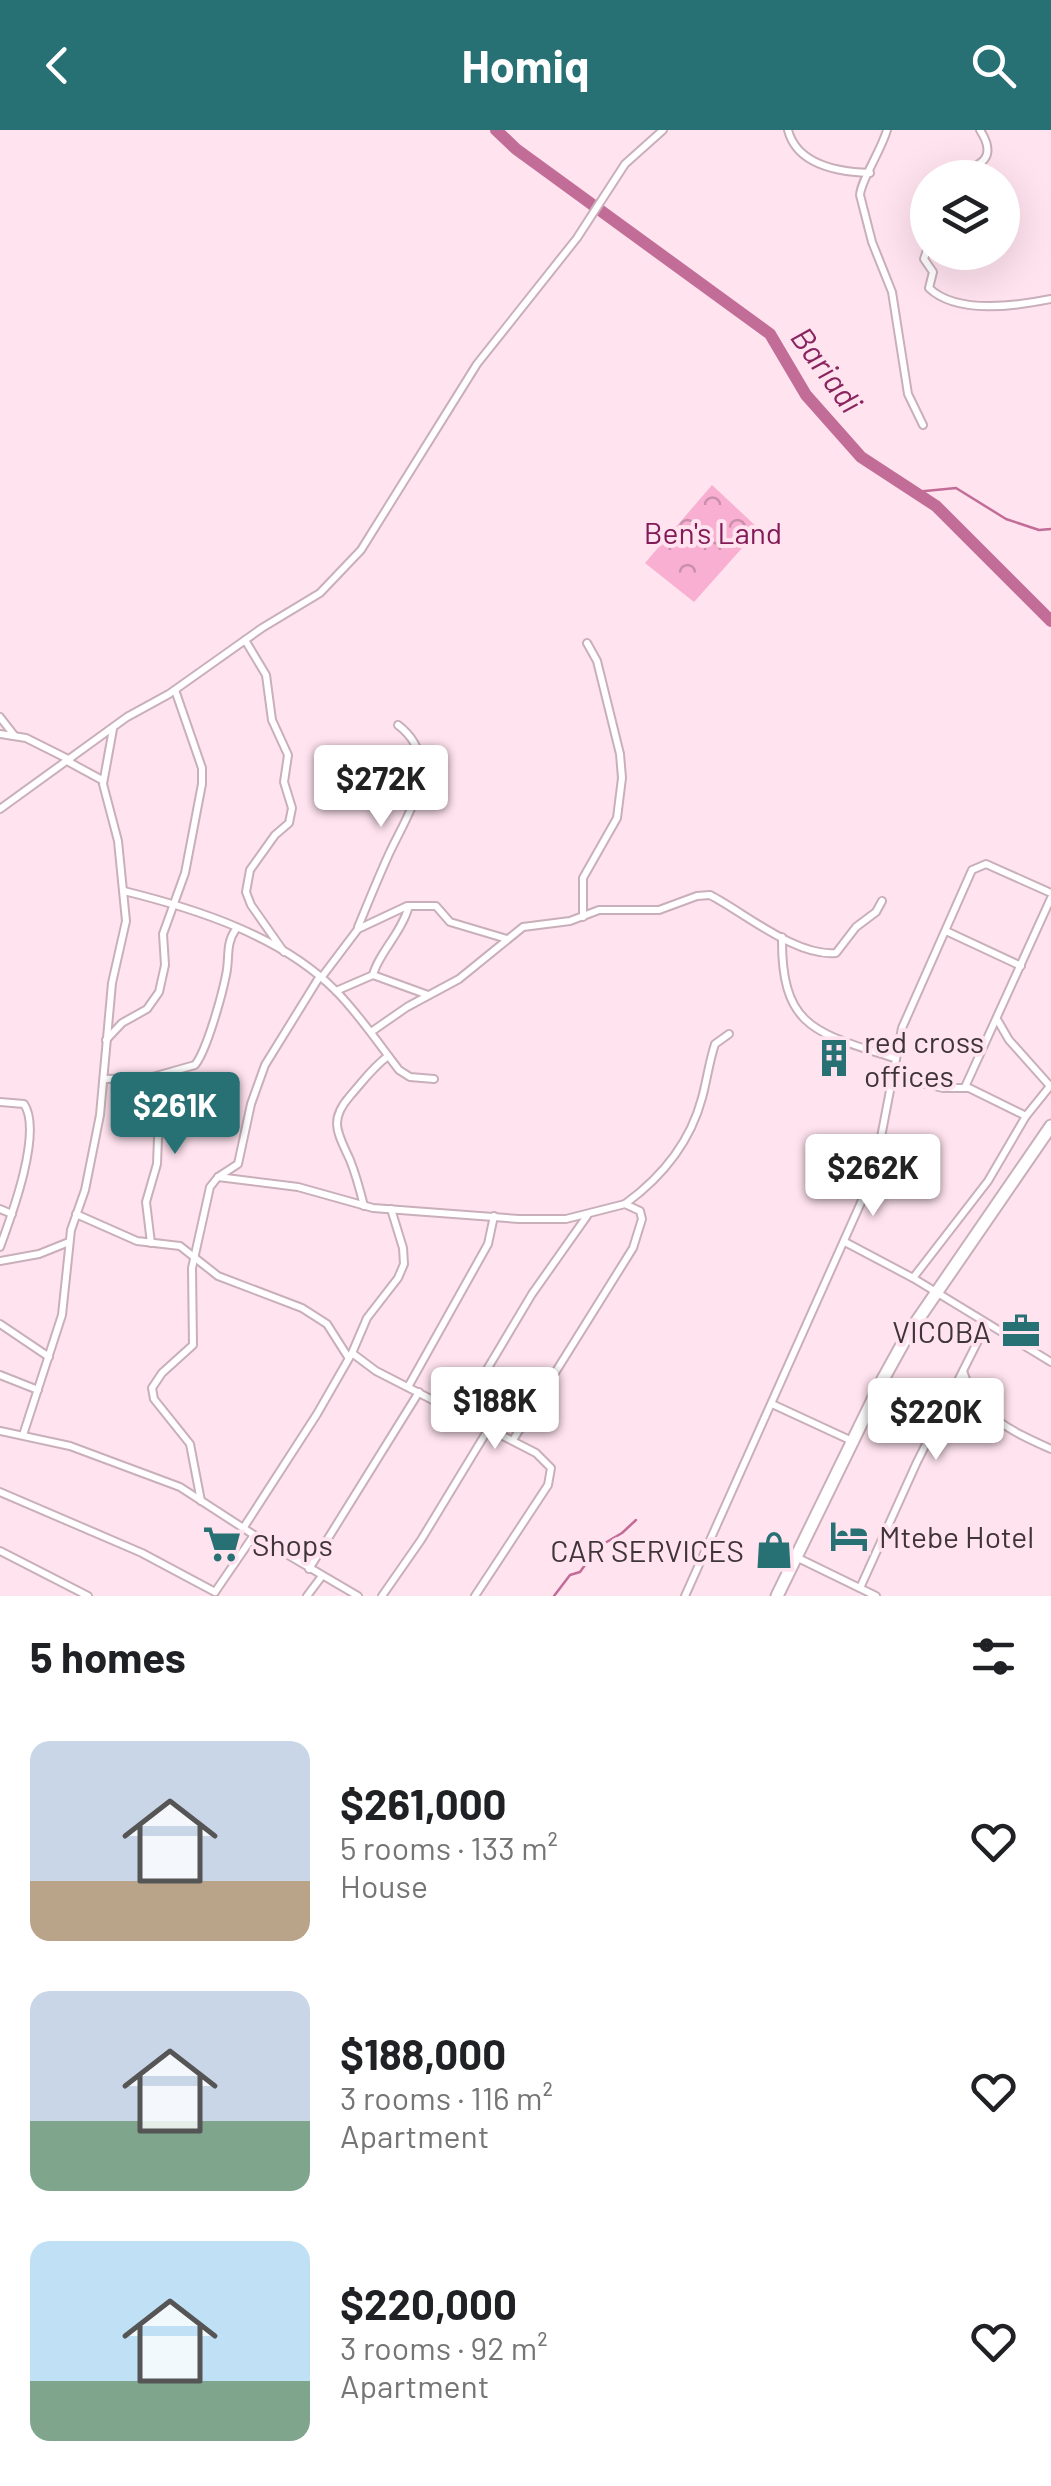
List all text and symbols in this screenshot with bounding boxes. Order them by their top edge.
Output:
icon: back [30,38,85,93]
text: Homiq [462,38,589,92]
icon: search [966,38,1021,93]
map controls [910,160,1020,270]
button: layers [910,160,1020,270]
water label: Bariadi [784,319,872,419]
park label: Ben's Land [644,514,782,550]
pin: $272K [311,745,451,830]
text: $272K [336,758,426,796]
place label: red cross offices [864,1023,984,1093]
building icon: red cross offices [813,1037,855,1079]
pin: $261K [105,1072,245,1157]
text: $261K [133,1085,217,1123]
pin: $262K [803,1134,943,1219]
text: $262K [827,1147,919,1185]
office icon: VICOBA [1000,1310,1042,1352]
place label: VICOBA [892,1313,991,1349]
pin: $188K [425,1367,565,1452]
pin: $220K [866,1378,1006,1463]
text: $188K [453,1380,537,1418]
text: $220K [890,1391,982,1429]
hotel icon: Mtebe Hotel [828,1515,870,1557]
place label: Mtebe Hotel [879,1518,1034,1554]
supermarket icon: Shops [201,1523,243,1565]
place label: Shops [252,1526,333,1562]
shop icon: CAR SERVICES [753,1529,795,1571]
place label: CAR SERVICES [550,1532,744,1568]
icon: filters [966,1629,1021,1684]
text: 5 homes [30,1631,186,1681]
text: $261,000 [340,1778,507,1828]
icon: home [110,1781,230,1901]
icon: heart [966,1814,1021,1869]
text: 5 rooms · 133 m² [340,1828,558,1866]
text: House [340,1866,428,1904]
text: $188,000 [340,2028,506,2078]
icon: home [110,2031,230,2151]
icon: heart [966,2064,1021,2119]
text: 3 rooms · 116 m² [340,2078,553,2116]
text: Apartment [340,2116,489,2154]
text: $220,000 [340,2278,517,2328]
icon: home [110,2281,230,2401]
icon: heart [966,2314,1021,2369]
text: 3 rooms · 92 m² [340,2328,548,2366]
text: Apartment [340,2366,489,2404]

